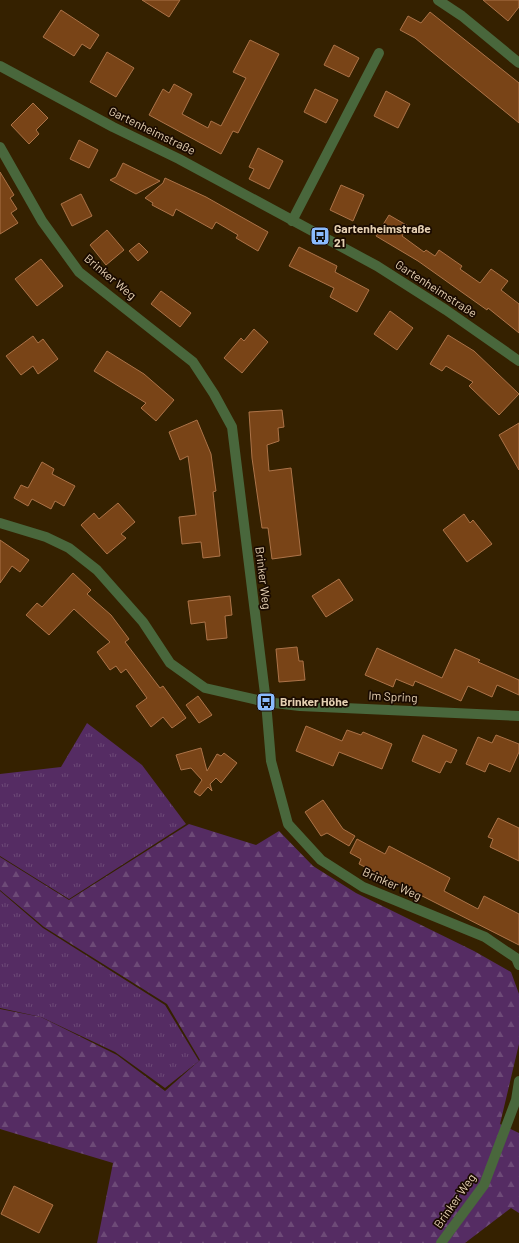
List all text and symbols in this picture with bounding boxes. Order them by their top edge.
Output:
street label: Gartenheimstraße [107,103,198,157]
place label: Gartenheimstraße 21 [334,221,431,249]
bus stop icon: Gartenheimstraße 21 [309,225,331,247]
street label: Brinker Weg [82,251,139,302]
street label: Gartenheimstraße [393,257,480,320]
street label: Brinker Weg [253,546,275,610]
street label: Im Spring [368,688,418,704]
bus stop icon: Brinker Höhe [255,691,277,713]
place label: Brinker Höhe [280,694,349,708]
street label: Brinker Weg [361,864,424,902]
street label: Brinker Weg [430,1171,478,1230]

